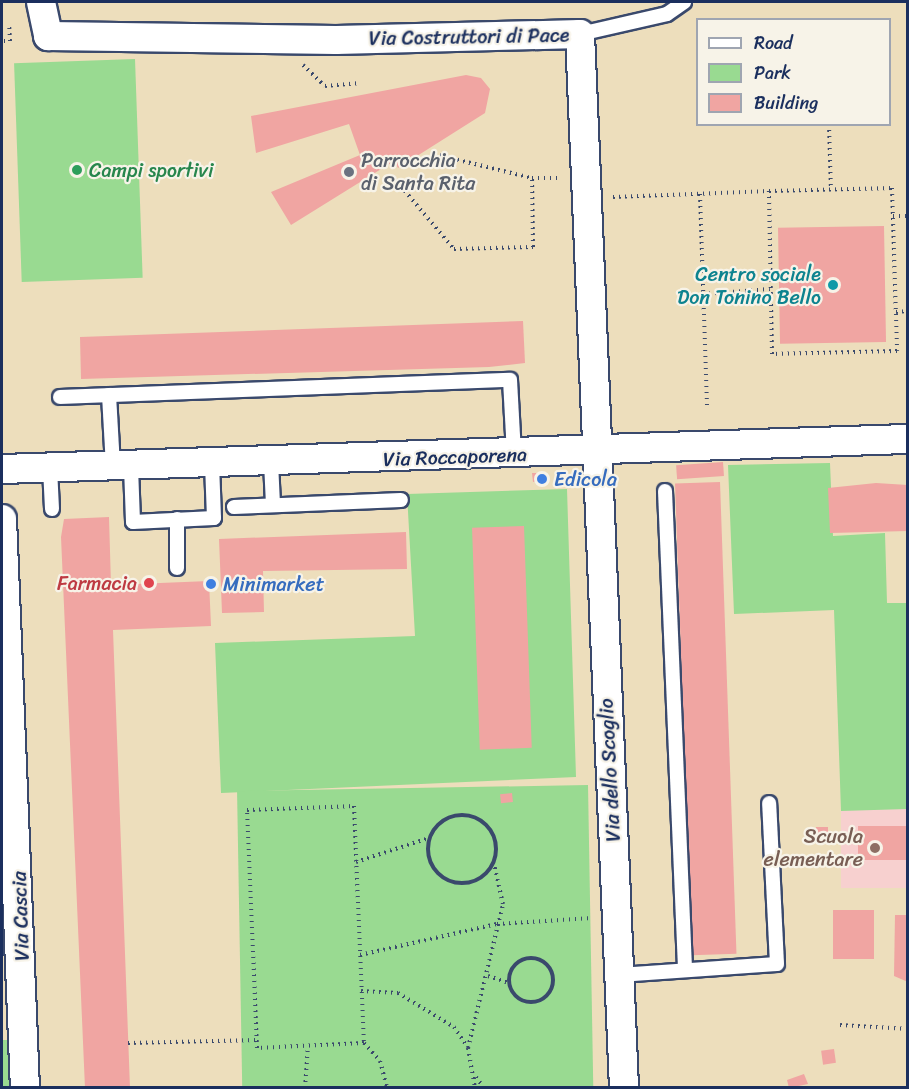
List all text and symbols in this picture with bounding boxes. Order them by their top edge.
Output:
legend [696,18,891,126]
street label: Via Costruttori di Pace [368,23,570,51]
text: Road [754,27,793,59]
text: Park [754,57,791,89]
text: Building [754,87,818,119]
place label: Parrocchia di Santa Rita [361,148,476,195]
place label: Campi sportivi [89,158,215,182]
marker: Campi sportivi [70,163,84,177]
marker: Parrocchia di Santa Rita [342,165,356,179]
place label: Centro sociale Don Tonino Bello [677,262,821,309]
marker: Centro sociale Don Tonino Bello [826,278,840,292]
street label: Via Roccaporena [382,442,528,472]
place label: Edicola [554,467,617,491]
marker: Edicola [535,472,549,486]
place label: Farmacia [57,571,137,595]
place label: Minimarket [223,572,324,596]
marker: Farmacia [142,576,156,590]
marker: Minimarket [204,577,218,591]
street label: Via dello Scoglio [594,697,626,843]
place label: Scuola elementare [764,825,863,872]
marker: Scuola elementare [868,841,882,855]
street label: Via Cascia [7,871,35,961]

